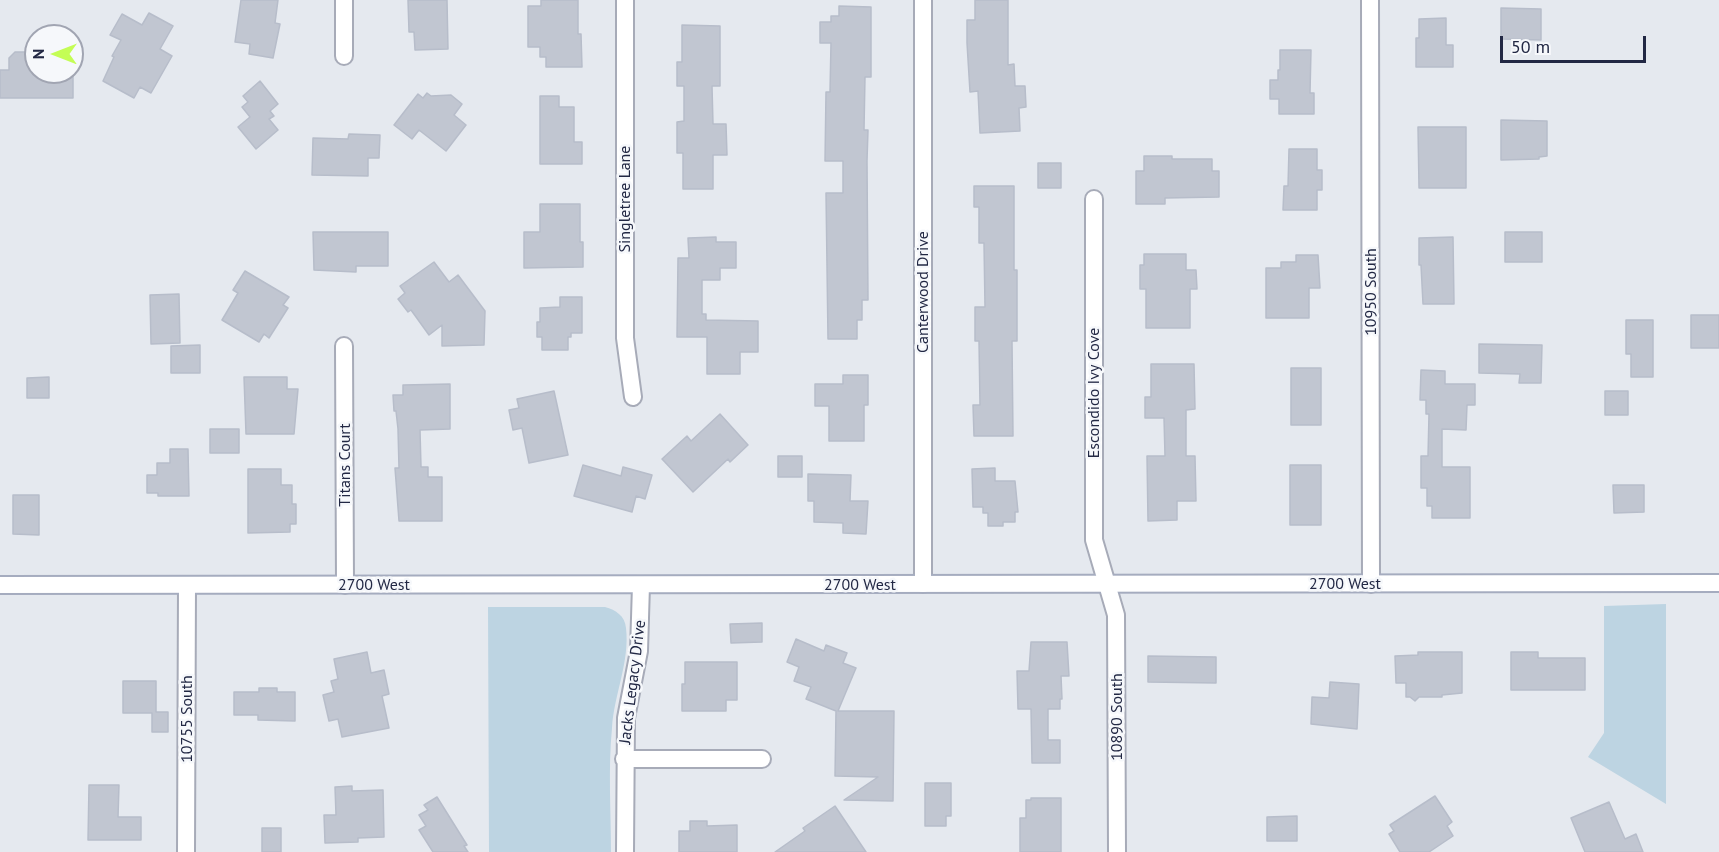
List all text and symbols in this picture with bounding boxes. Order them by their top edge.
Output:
north arrow [24,24,84,84]
scale bar [1503,24,1648,62]
text: 50 m [1511,35,1550,58]
text: N [28,49,48,59]
street label: Singletree Lane [615,146,635,252]
street label: Canterwood Drive [913,231,933,353]
street label: 10950 South [1361,248,1381,336]
street label: Escondido Ivy Cove [1084,328,1104,458]
street label: Titans Court [335,423,355,507]
street label: 2700 West [1309,574,1381,594]
street label: 2700 West [338,575,410,595]
street label: 2700 West [824,575,896,595]
street label: Jacks Legacy Drive [616,619,650,745]
street label: 10890 South [1107,673,1127,761]
street label: 10755 South [177,675,197,763]

